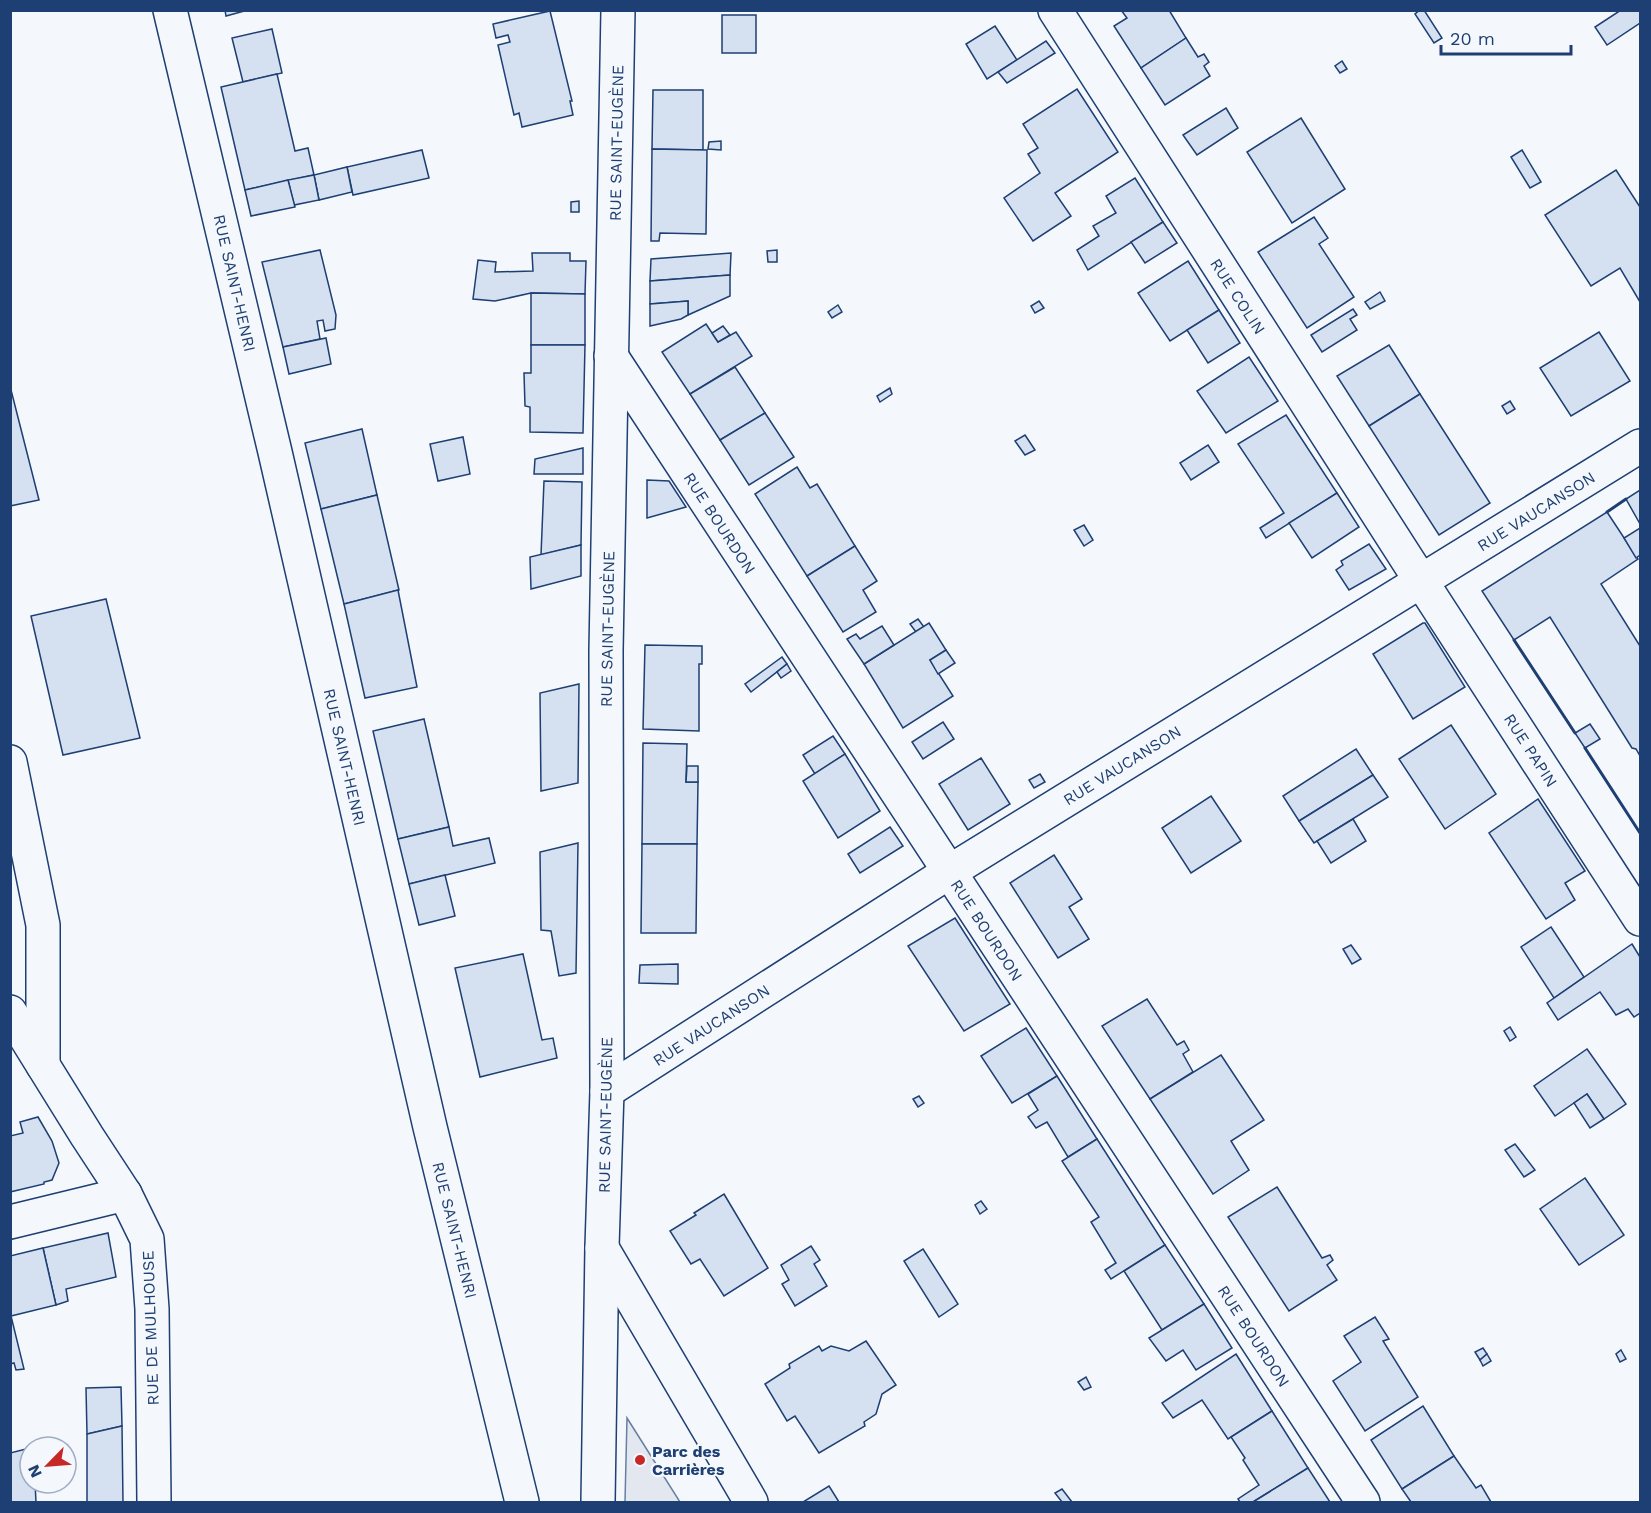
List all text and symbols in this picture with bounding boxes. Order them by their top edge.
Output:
scale bar [1441,18,1572,56]
text: 20 m [1450,28,1495,49]
street label: RUE SAINT-EUGÈNE [606,65,627,221]
street label: RUE SAINT-HENRI [209,213,260,354]
street label: RUE COLIN [1206,255,1269,338]
street label: RUE VAUCANSON [1474,468,1599,555]
street label: RUE BOURDON [680,469,759,578]
street label: RUE SAINT-EUGÈNE [597,551,618,707]
street label: RUE SAINT-HENRI [319,687,370,828]
street label: RUE PAPIN [1500,710,1561,790]
street label: RUE VAUCANSON [1060,722,1185,809]
street label: RUE BOURDON [947,876,1026,985]
street label: RUE VAUCANSON [649,981,773,1070]
street label: RUE SAINT-EUGÈNE [595,1037,616,1193]
street label: RUE SAINT-HENRI [428,1160,481,1300]
street label: RUE DE MULHOUSE [138,1250,163,1406]
street label: RUE BOURDON [1214,1282,1293,1391]
north arrow [18,1435,78,1495]
place label: Parc des Carrières [652,1442,725,1479]
marker: Parc des Carrières [633,1453,647,1467]
text: N [24,1462,46,1481]

